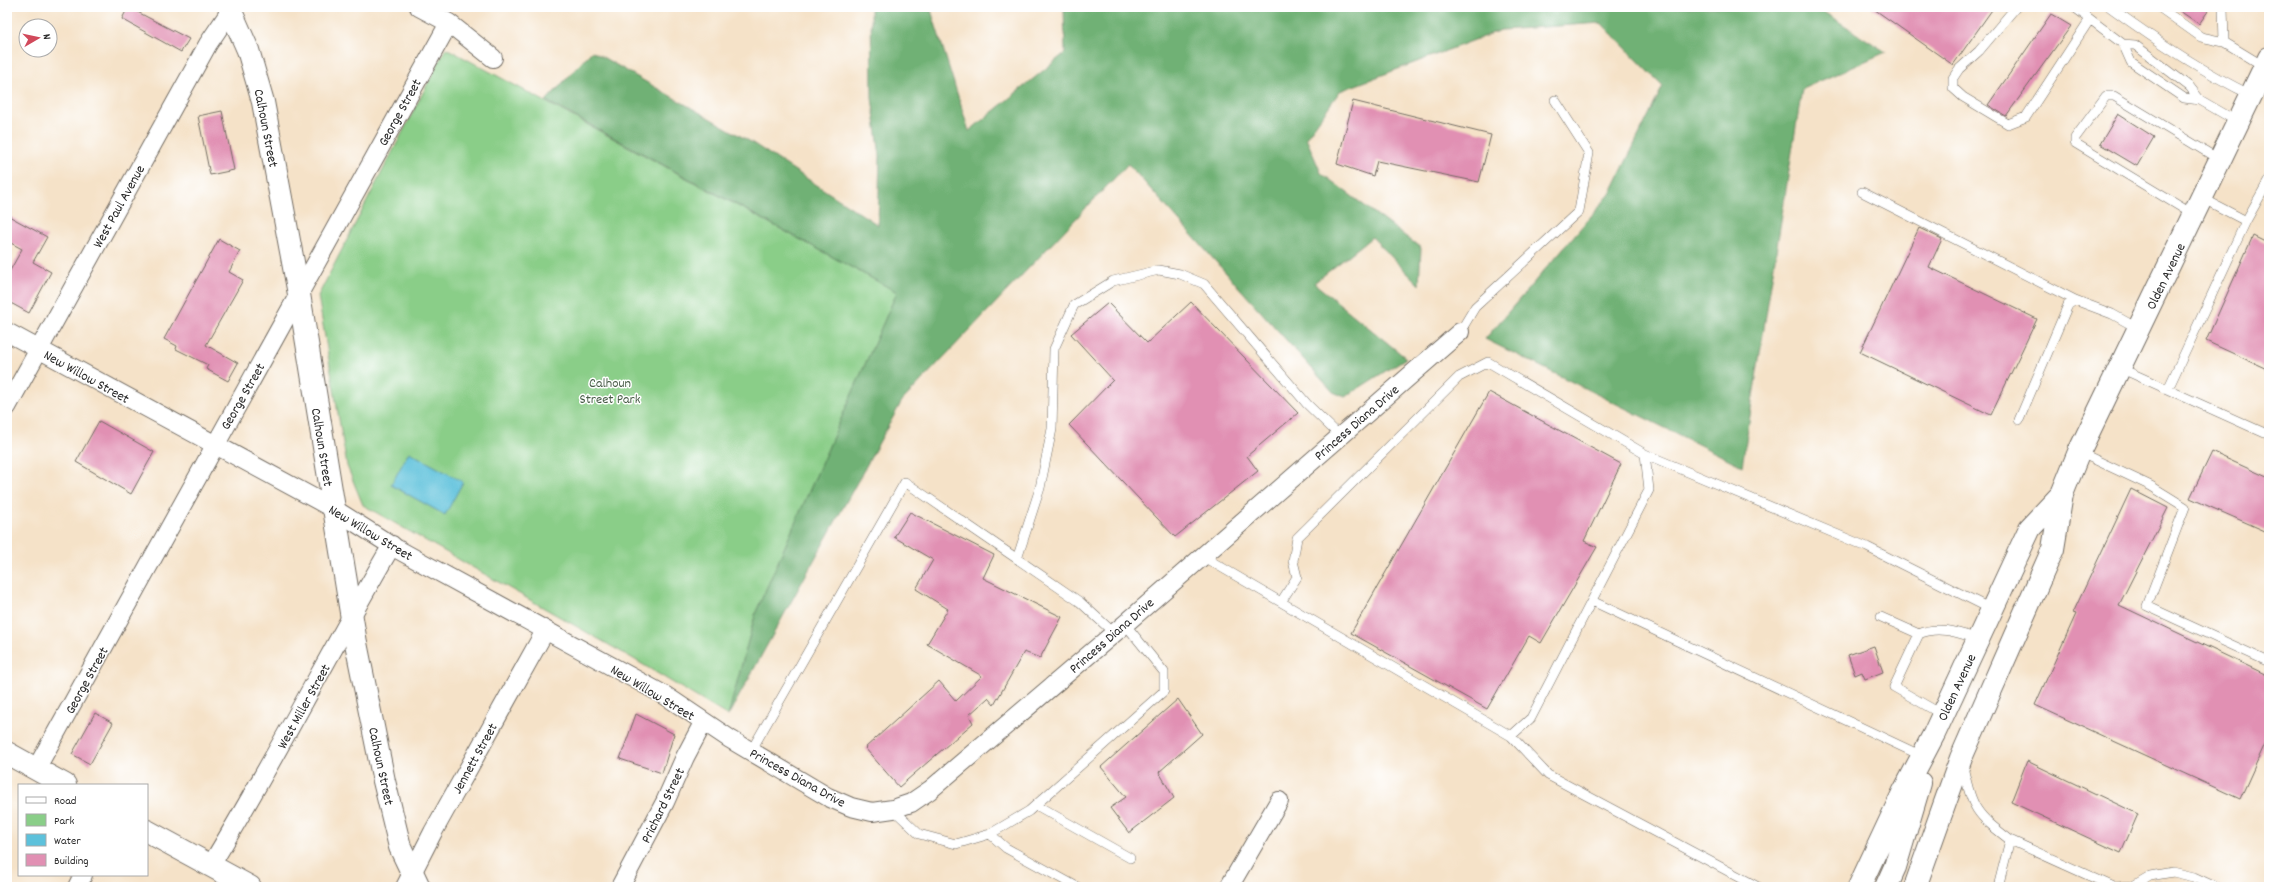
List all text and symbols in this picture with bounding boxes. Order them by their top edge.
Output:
north arrow [18,18,58,58]
text: N [38,33,54,41]
street label: George Street [374,76,427,150]
street label: Calhoun Street [248,88,282,169]
street label: West Paul Avenue [89,162,151,252]
street label: Olden Avenue [2142,240,2192,314]
street label: New Willow Street [40,346,132,410]
street label: George Street [217,360,271,434]
park label: Calhoun Street Park [579,374,641,410]
street label: Princess Diana Drive [1310,381,1404,466]
street label: Calhoun Street [305,407,337,488]
street label: New Willow Street [324,501,416,567]
street label: Princess Diana Drive [1065,594,1159,679]
street label: George Street [61,644,114,718]
street label: Olden Avenue [1934,651,1982,725]
street label: West Miller Street [273,661,336,753]
street label: New Willow Street [606,661,698,727]
street label: Jennett Street [448,720,503,798]
street label: Calhoun Street [362,726,398,807]
street label: Princess Diana Drive [745,744,849,813]
street label: Prichard Street [637,765,691,847]
legend [18,784,148,876]
text: Road [54,793,76,810]
text: Park [54,813,75,830]
text: Water [54,833,81,850]
text: Building [54,853,89,870]

